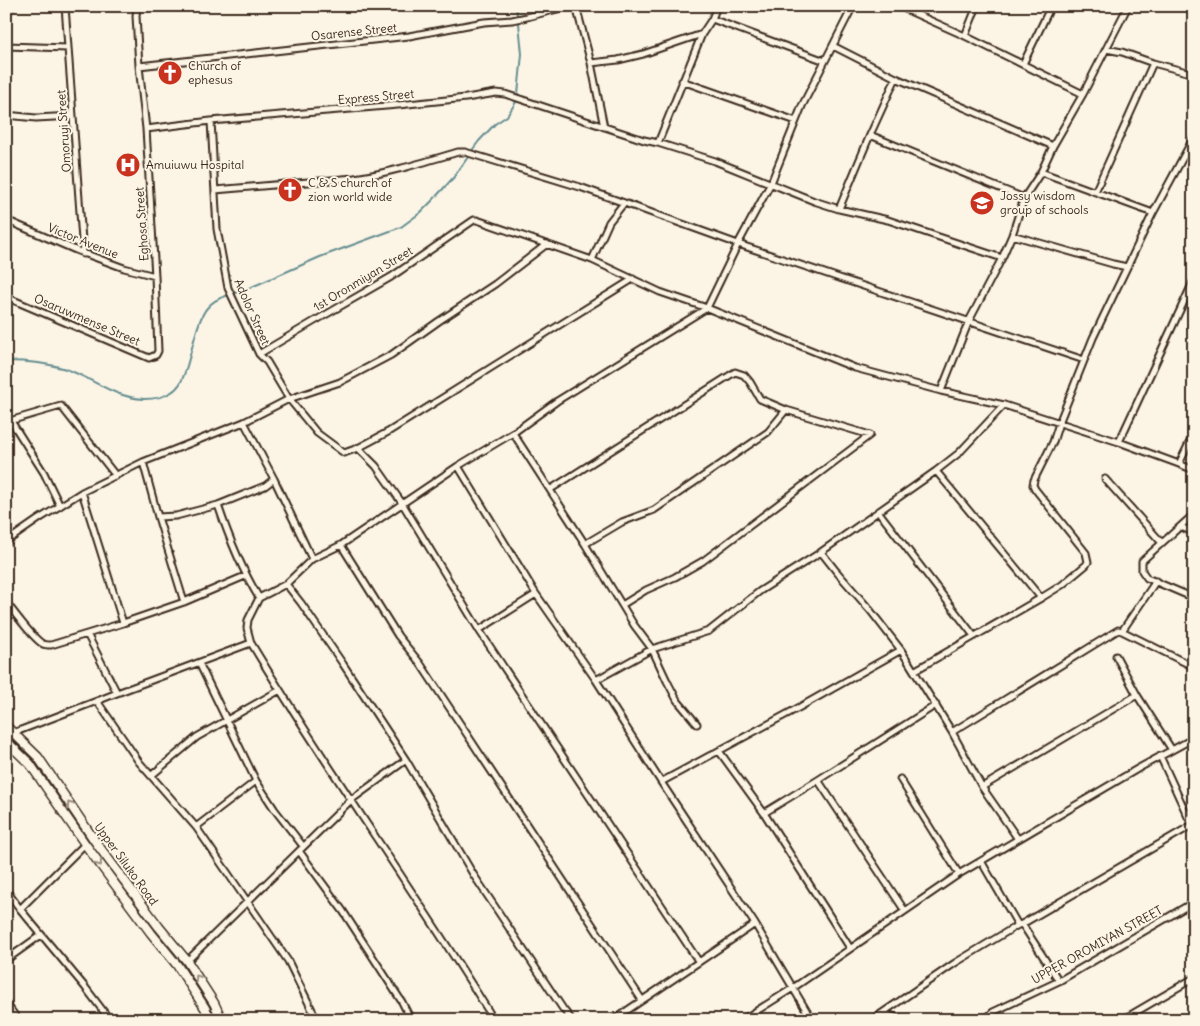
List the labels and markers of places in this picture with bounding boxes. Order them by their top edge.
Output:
place label: Church of ephesus [188,58,242,87]
church icon: Church of ephesus [157,60,183,86]
hospital icon: Amuiuwu Hospital [115,152,141,178]
place label: Amuiuwu Hospital [146,157,244,172]
place label: C & S church of zion world wide [308,175,393,204]
church icon: C & S church of zion world wide [277,177,303,203]
place label: Jossy wisdom group of schools [1000,188,1089,217]
school or university icon: Jossy wisdom group of schools [969,190,995,216]

